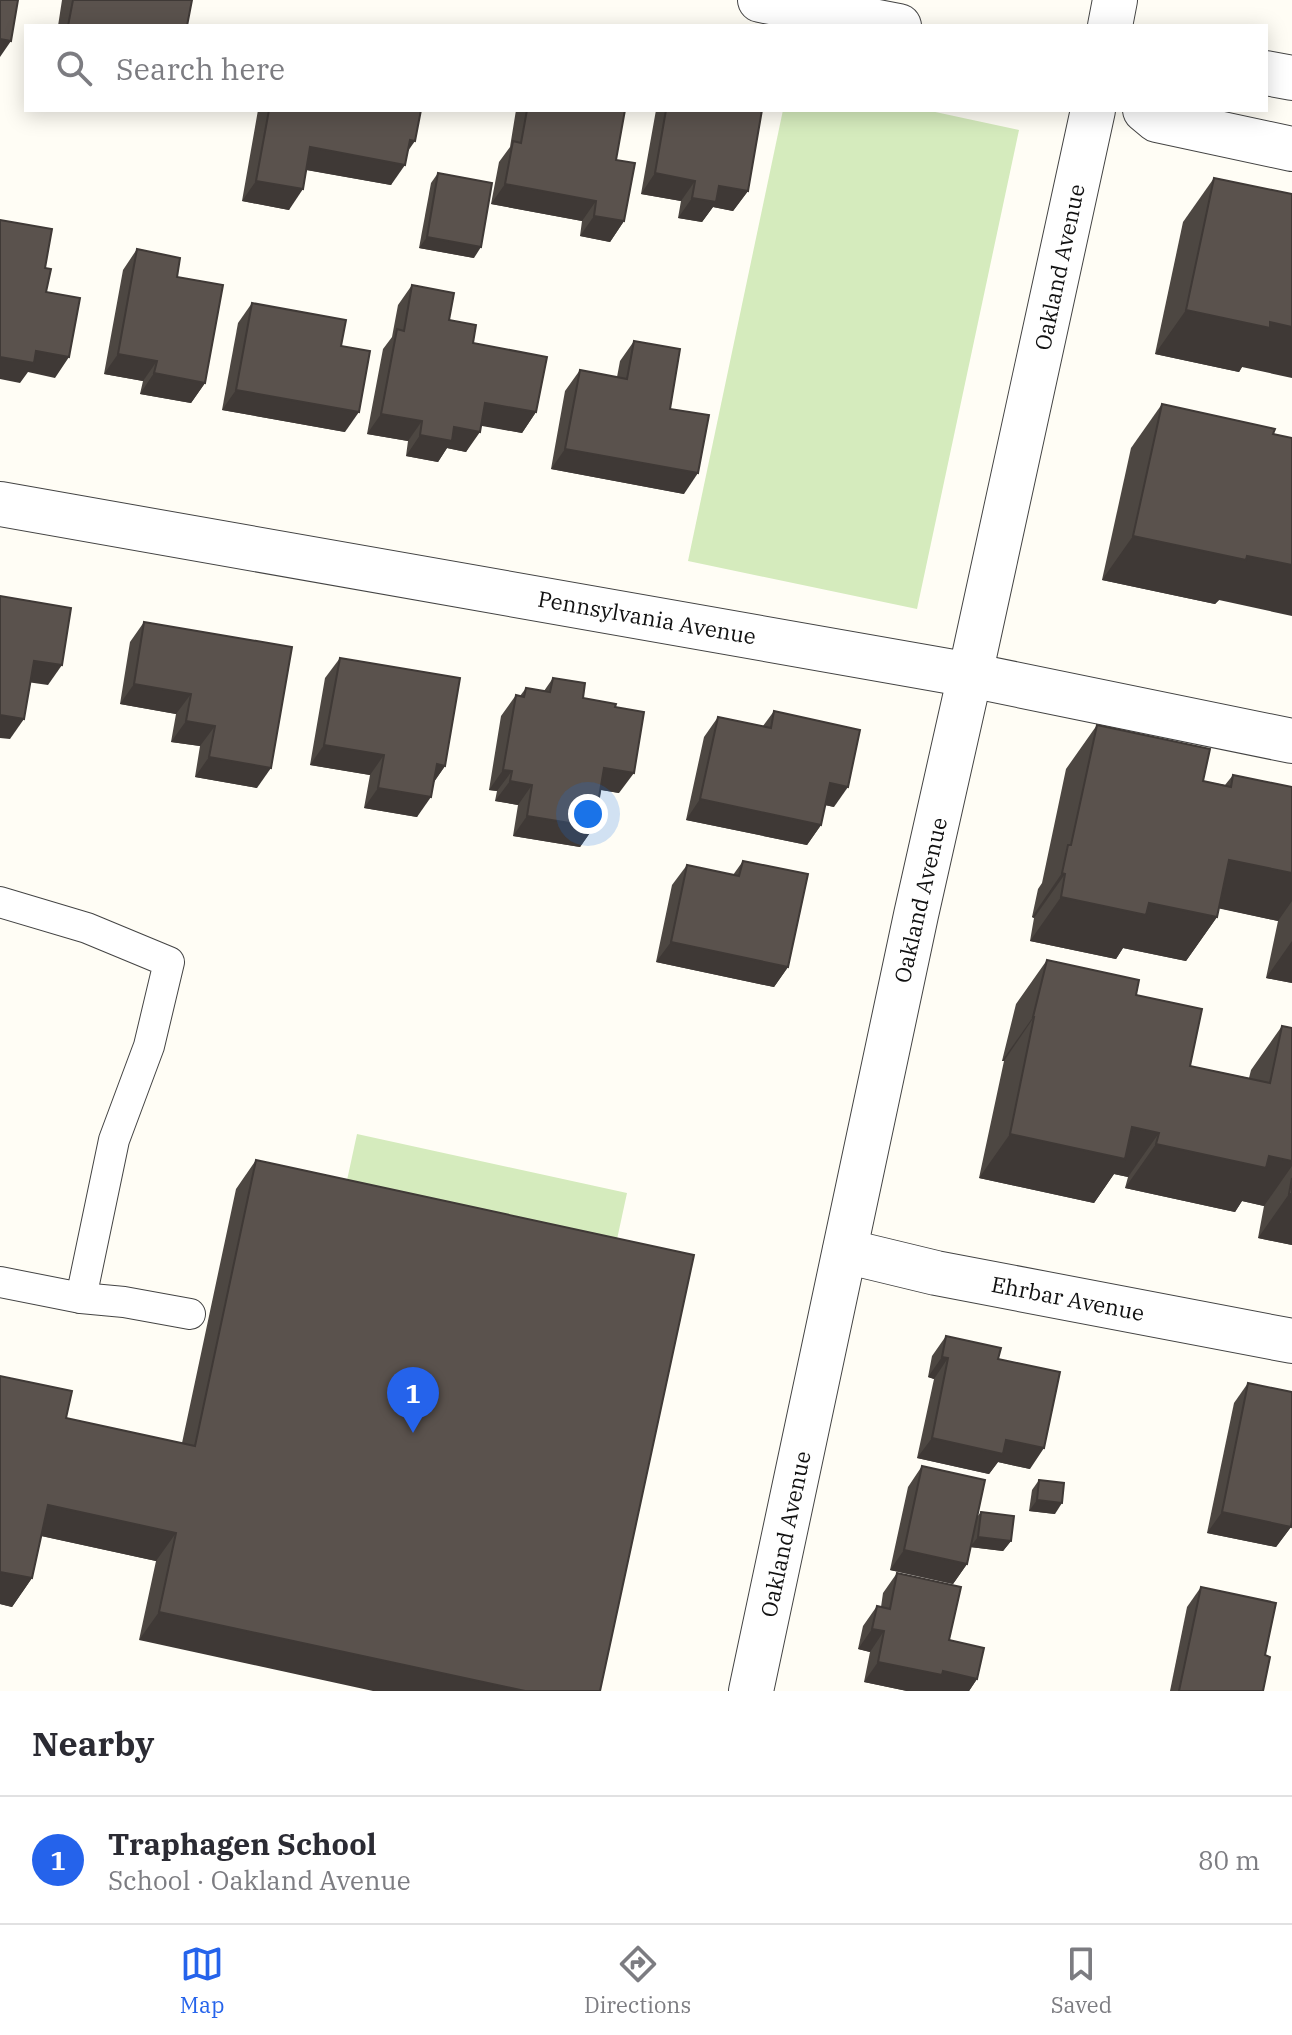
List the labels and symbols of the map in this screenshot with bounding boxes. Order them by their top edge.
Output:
street label: Oakland Avenue [1027,181,1091,353]
street label: Pennsylvania Avenue [536,584,758,650]
your location [568,794,608,834]
street label: Oakland Avenue [887,814,953,986]
street label: Ehrbar Avenue [989,1269,1147,1327]
pin: 1 [387,1367,439,1433]
street label: Oakland Avenue [753,1448,817,1620]

